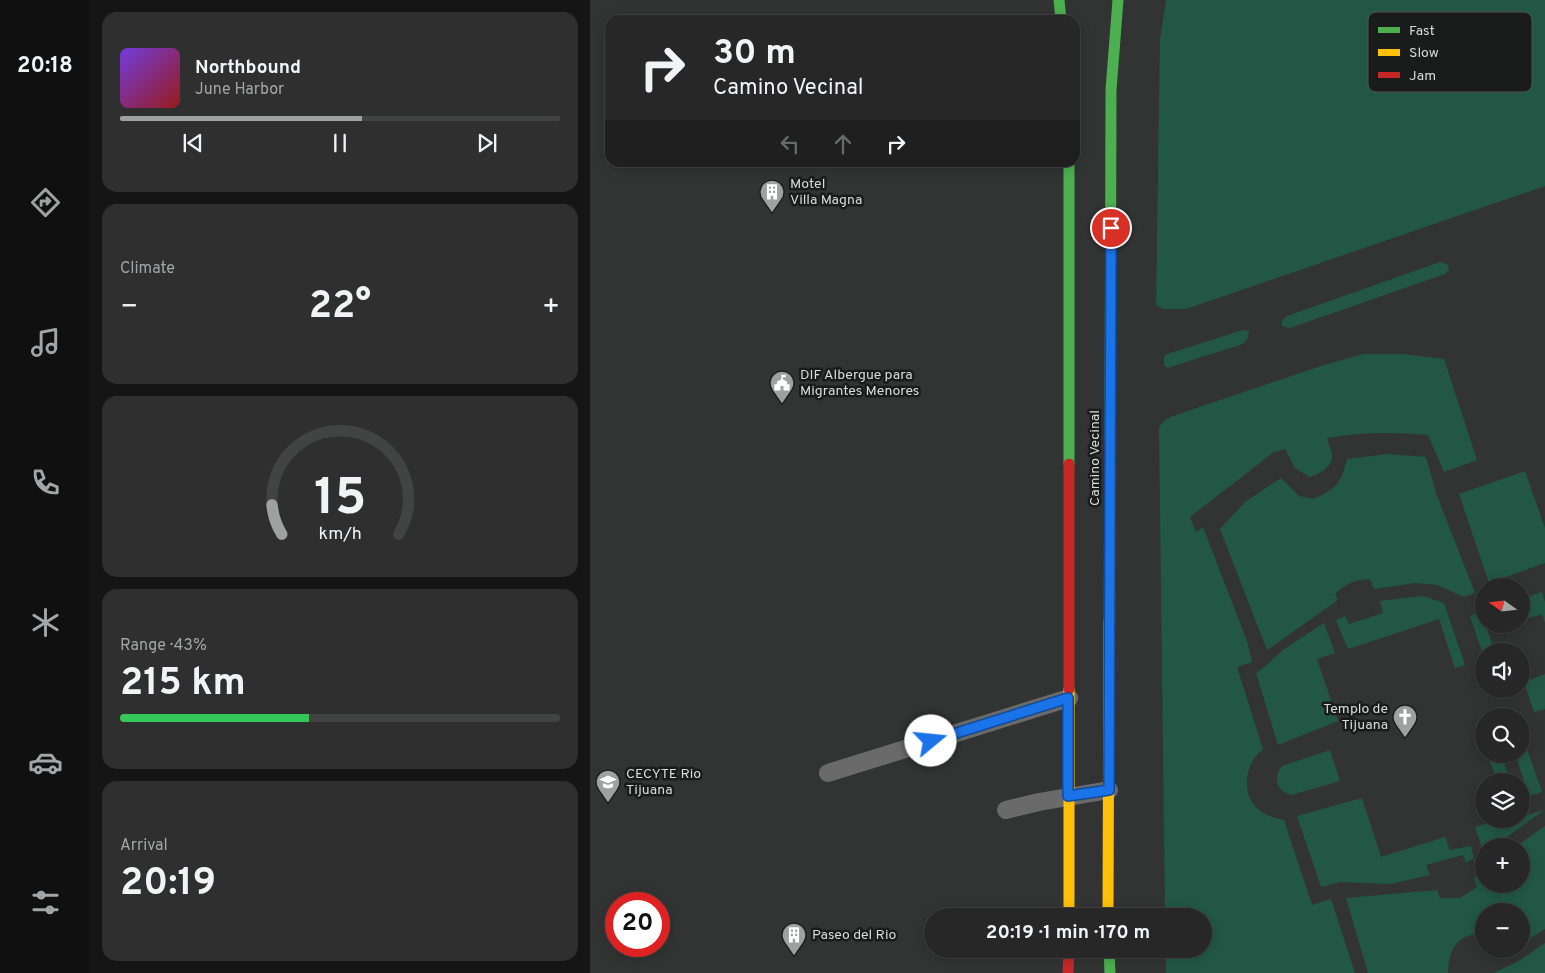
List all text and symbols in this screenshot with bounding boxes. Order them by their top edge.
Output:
legend [1368,12,1532,92]
text: Fast [1409,23,1435,40]
text: 30 m [713,32,796,76]
icon: right [630,35,695,100]
text: Slow [1409,45,1439,62]
text: 20:18 [17,53,73,80]
text: Northbound [195,56,301,80]
text: Jam [1409,68,1436,85]
text: Camino Vecinal [713,75,864,102]
text: June Harbor [195,80,284,100]
icon: previous [179,129,207,157]
icon: pause [326,129,354,157]
icon: next [473,129,501,157]
icon: left [776,130,804,158]
icon: ahead [829,130,857,158]
icon: right [882,130,910,158]
place label: Motel Villa Magna [790,176,862,209]
building icon: Motel Villa Magna [759,179,785,213]
icon: directions [28,185,63,220]
pin [1090,207,1132,249]
icon: arrive [1097,214,1125,242]
text: Climate [120,259,175,279]
text: 22° [309,283,371,332]
text: − [120,290,138,326]
text: + [542,290,560,326]
icon: music [28,325,63,360]
place label: DIF Albergue para Migrantes Menores [800,367,919,400]
public building icon: DIF Albergue para Migrantes Menores [769,370,795,404]
street label: Camino Vecinal [1087,410,1104,506]
icon: phone [28,465,63,500]
text: 15 [314,467,366,533]
text: km/h [318,523,362,546]
north arrow [1475,578,1530,632]
map controls [1475,578,1530,958]
icon: climate [28,605,63,640]
text: Range · 43% [120,636,207,656]
button: sound [1475,643,1530,698]
text: 215 km [120,660,246,709]
place label: Templo de Tijuana [1323,701,1388,734]
church icon: Templo de Tijuana [1392,704,1418,738]
button: search [1475,708,1530,763]
position arrow [904,714,956,766]
icon: car [28,745,63,780]
place label: CECYTE Rio Tijuana [626,766,701,799]
school or university icon: CECYTE Rio Tijuana [595,769,621,803]
button: layers [1475,773,1530,828]
text: Arrival [120,836,168,856]
button: + [1475,838,1530,893]
text: 20:19 [120,860,216,909]
icon: filters [28,885,63,920]
speed limit sign: 20 [605,892,670,957]
button: − [1475,903,1530,958]
text: 20:19 · 1 min · 170 m [986,921,1150,945]
building icon: Paseo del Rio [781,922,807,956]
place label: Paseo del Rio [812,927,896,944]

